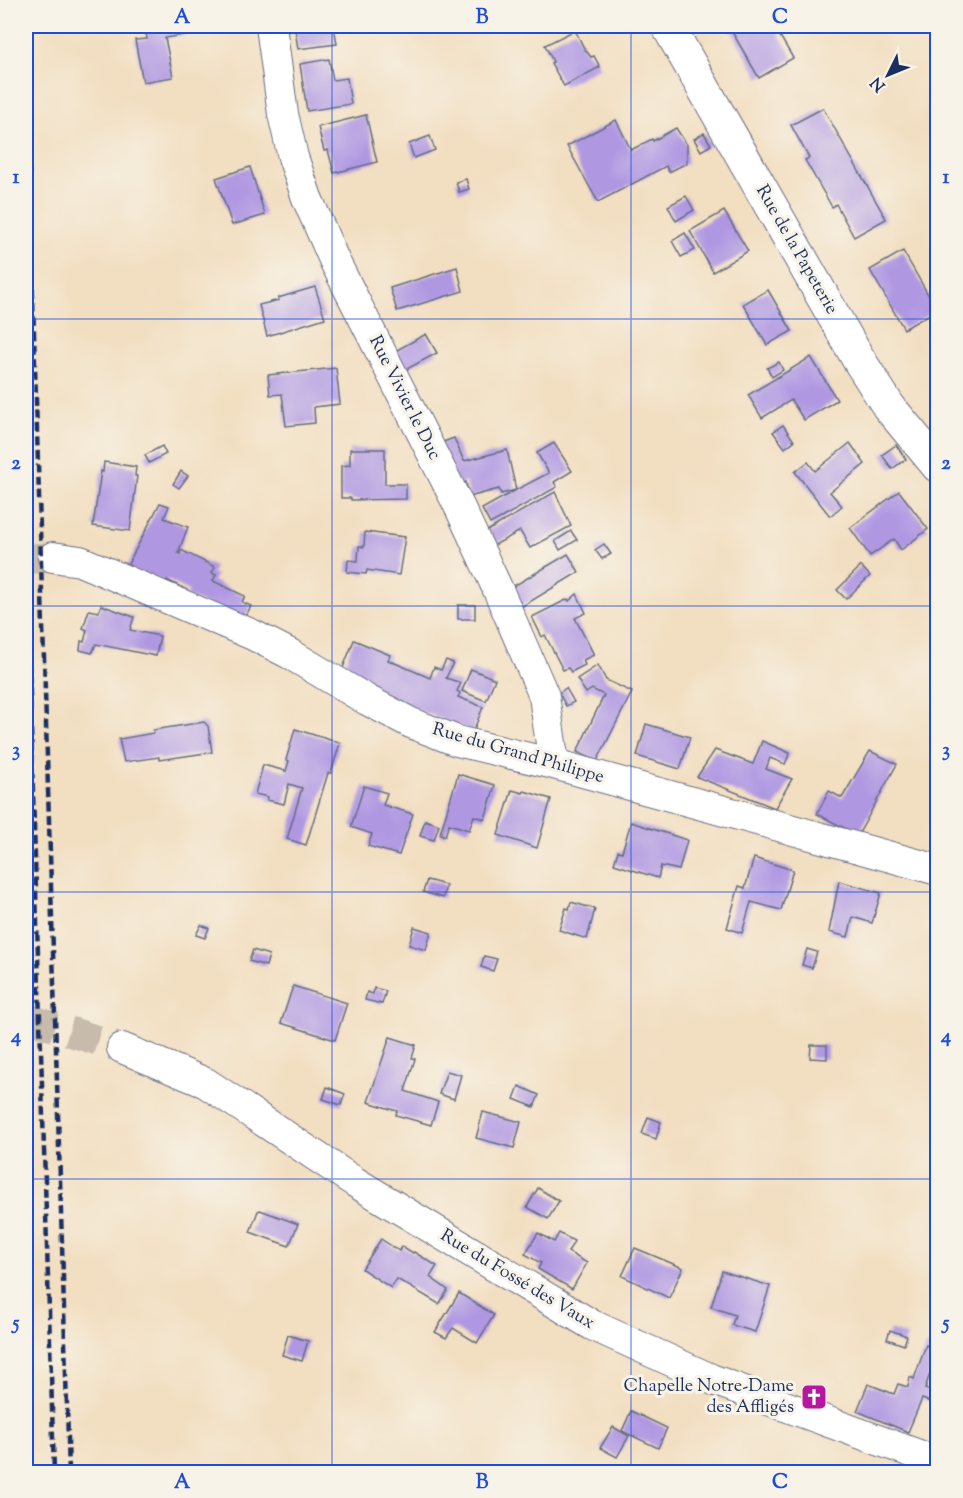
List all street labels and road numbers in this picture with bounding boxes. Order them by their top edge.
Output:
street label: Rue de la Papeterie [748,181,844,319]
street label: Rue Vivier le Duc [361,331,447,465]
street label: Rue du Grand Philippe [429,717,607,791]
street label: Rue du Fossé des Vaux [435,1223,599,1337]

